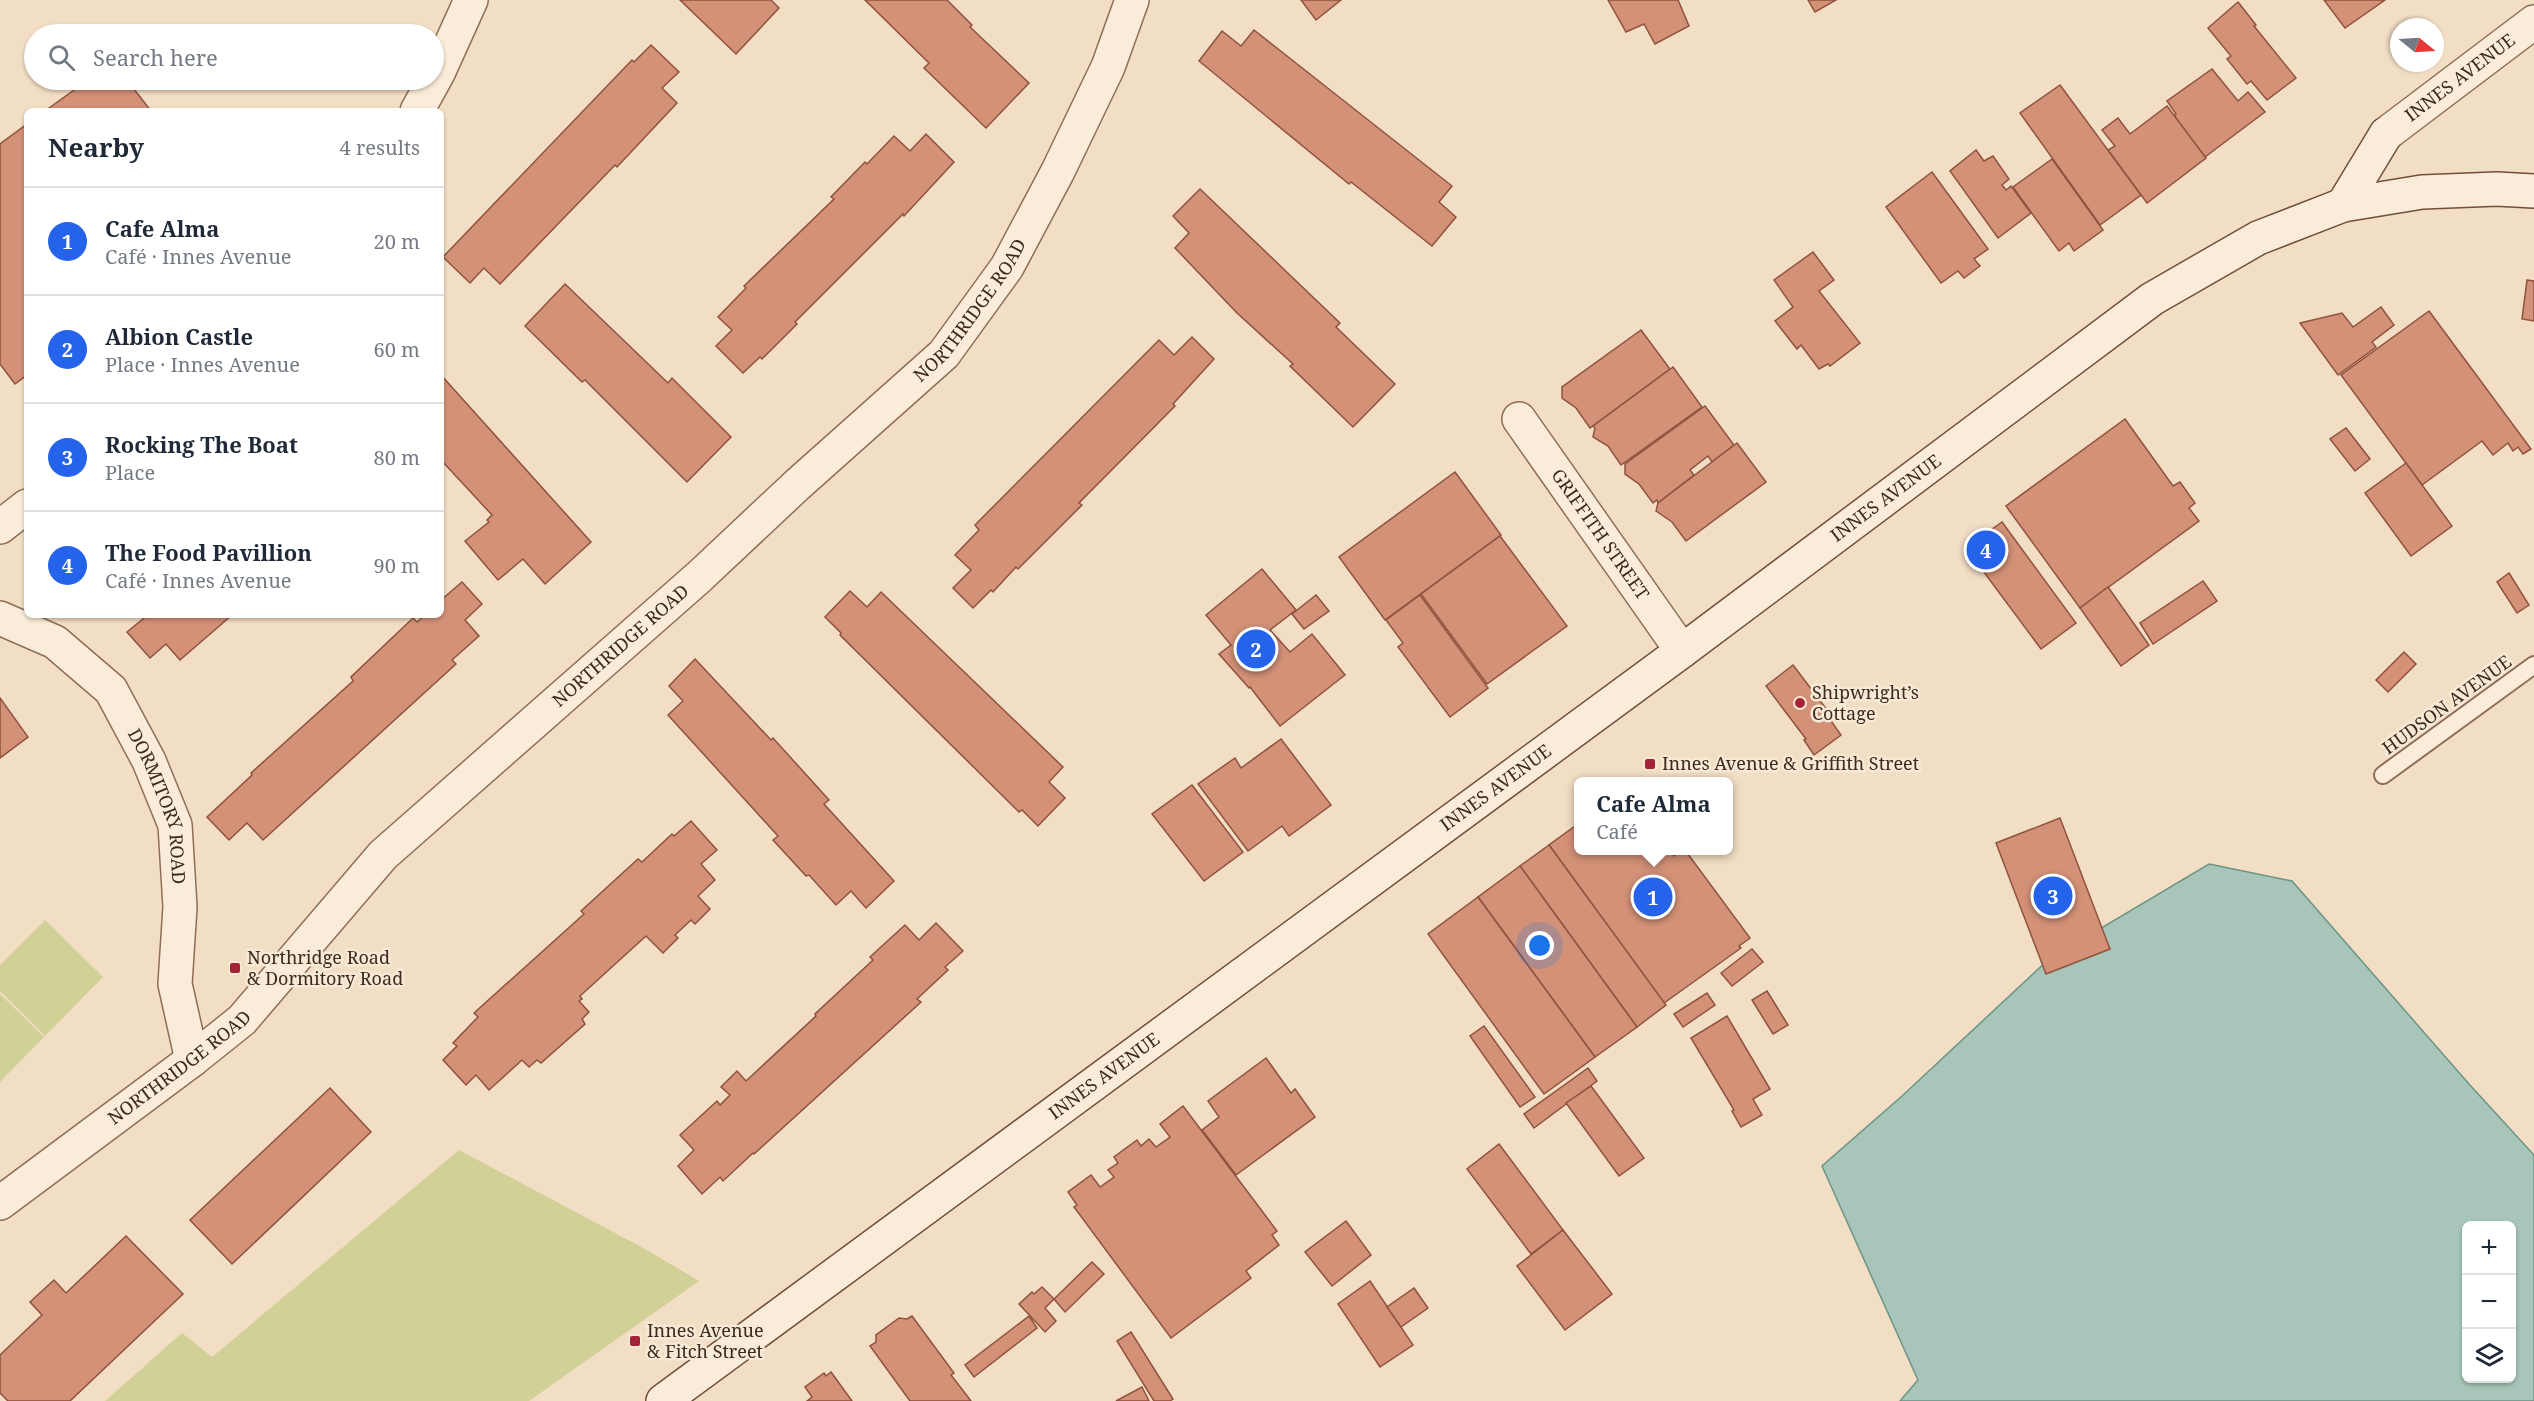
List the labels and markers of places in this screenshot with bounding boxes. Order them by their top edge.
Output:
pin: 4 [1966,528,2006,572]
pin: 2 [1236,626,1276,672]
place label: Shipwright’s Cottage [1812,680,1919,725]
marker: Shipwright’s Cottage [1793,696,1807,710]
place label: Innes Avenue & Griffith Street [1662,751,1919,775]
marker: Innes Avenue & Griffith Street [1643,757,1657,771]
pin: 1 [1634,874,1672,920]
pin: 3 [2034,874,2072,918]
place label: Northridge Road & Dormitory Road [247,945,403,990]
marker: Northridge Road & Dormitory Road [228,961,242,975]
place label: Innes Avenue & Fitch Street [647,1318,764,1363]
marker: Innes Avenue & Fitch Street [628,1334,642,1348]

